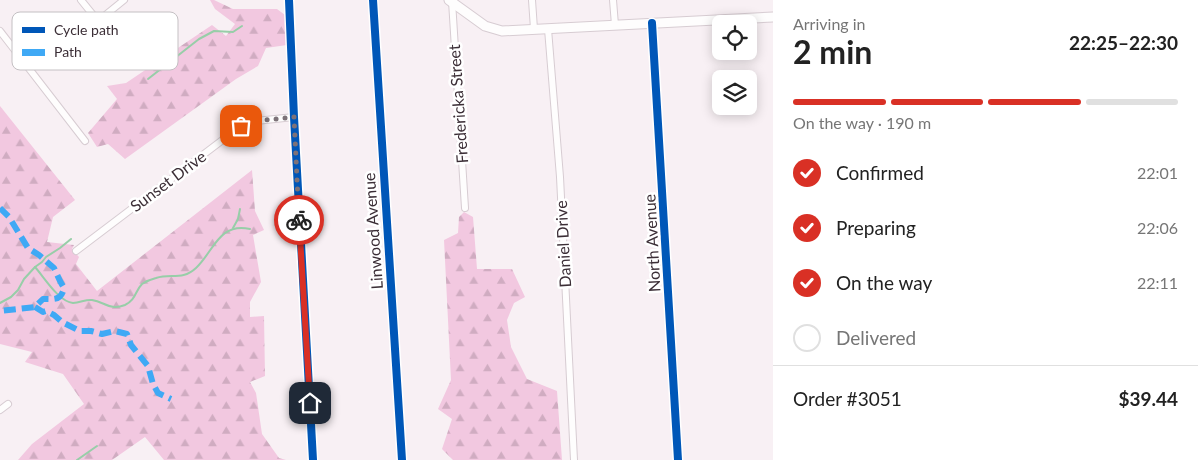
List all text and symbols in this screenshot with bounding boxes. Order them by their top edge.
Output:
legend [12,12,178,70]
text: Arriving in [793,14,866,33]
map controls [712,15,757,115]
button: locate [712,15,757,60]
text: Cycle path [54,21,119,38]
text: 22:25–22:30 [1069,31,1178,54]
text: 2 min [793,32,872,71]
text: Path [54,43,82,60]
street label: Fredericka Street [444,44,471,164]
button: layers [712,70,757,115]
pin [220,105,262,147]
icon: bag [227,112,255,140]
text: On the way · 190 m [793,113,931,132]
street label: Sunset Drive [126,146,209,215]
icon: check [793,159,821,187]
text: Confirmed [836,161,924,184]
text: 22:01 [1137,163,1178,182]
street label: Linwood Avenue [359,172,386,290]
street label: North Avenue [639,194,664,292]
courier [274,195,324,245]
street label: Daniel Drive [551,200,574,288]
icon: bike [285,206,313,234]
icon: check [793,214,821,242]
text: Preparing [836,216,916,239]
text: 22:06 [1137,218,1178,237]
icon: check [793,269,821,297]
text: On the way [836,271,932,294]
text: 22:11 [1137,273,1178,292]
text: Delivered [836,326,916,349]
pin [289,382,331,424]
text: Order #3051 [793,387,902,410]
text: $39.44 [1118,387,1178,410]
icon: home [296,389,324,417]

